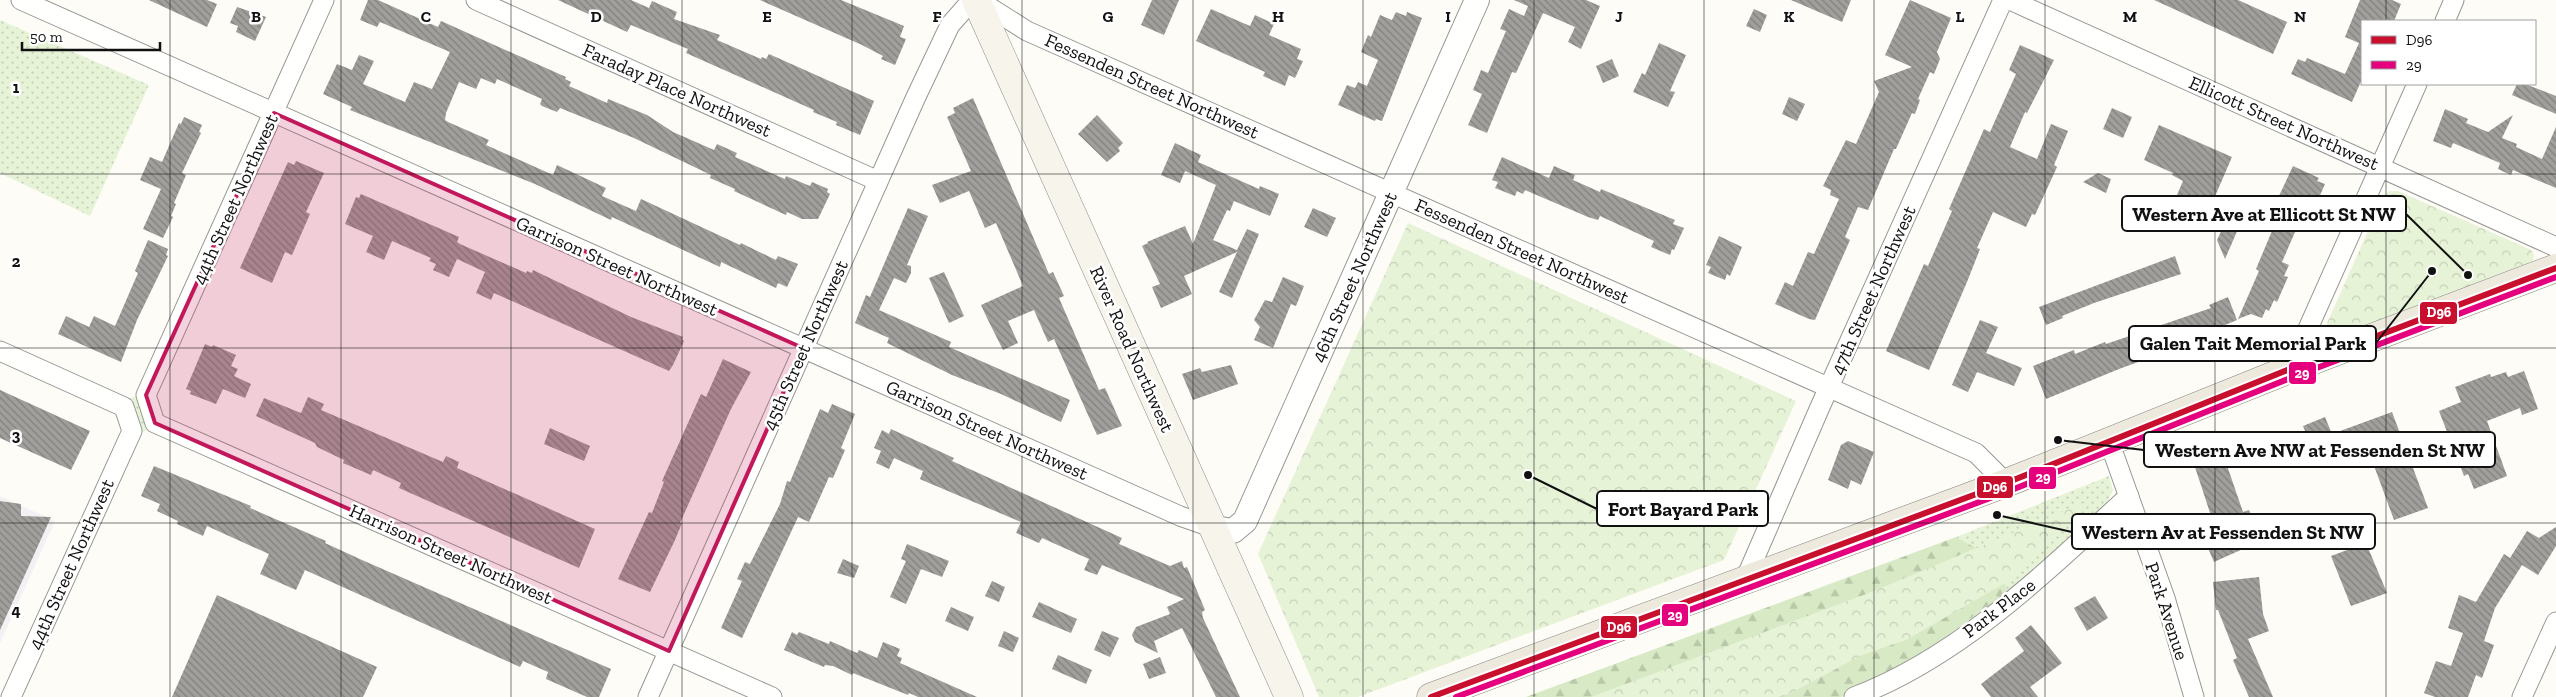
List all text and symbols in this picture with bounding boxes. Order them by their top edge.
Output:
text: B [251,7,261,26]
text: C [421,7,431,26]
text: D [590,7,602,26]
text: E [762,7,772,26]
text: F [932,7,942,26]
text: G [1103,7,1114,26]
text: H [1272,7,1284,26]
text: I [1445,7,1451,26]
text: J [1615,7,1623,26]
text: K [1784,7,1795,26]
text: L [1956,7,1965,26]
text: M [2123,7,2137,26]
text: N [2294,7,2306,26]
scale bar [22,20,160,52]
legend [2361,20,2536,85]
text: 50 m [30,28,63,46]
street label: Fessenden Street Northwest [1041,28,1263,144]
text: D96 [2406,31,2433,49]
street label: Faraday Place Northwest [579,38,775,142]
text: 29 [2406,56,2422,74]
street label: Ellicott Street Northwest [2186,71,2382,175]
text: 1 [13,78,20,97]
street label: 44th Street Northwest [187,110,283,288]
street label: 46th Street Northwest [1306,188,1402,366]
street label: Fessenden Street Northwest [1411,193,1633,309]
callout: Western Ave at Ellicott St NW [2122,196,2406,231]
street label: 47th Street Northwest [1825,202,1921,378]
text: Western Ave at Ellicott St NW [2132,202,2396,226]
street label: Garrison Street Northwest [512,211,722,321]
text: 2 [12,252,21,271]
street label: 45th Street Northwest [757,257,853,433]
street label: River Road Northwest [1085,262,1179,436]
line badge: D96 [2419,301,2458,325]
text: D96 [2427,304,2452,321]
callout: Galen Tait Memorial Park [2129,326,2376,361]
text: Galen Tait Memorial Park [2140,331,2366,355]
line badge: 29 [2288,361,2317,385]
text: 29 [2294,365,2310,382]
street label: Garrison Street Northwest [882,375,1092,485]
text: 3 [12,426,21,445]
callout: Western Ave NW at Fessenden St NW [2144,432,2495,467]
text: Western Ave NW at Fessenden St NW [2155,438,2485,462]
line badge: 29 [2028,466,2057,490]
text: 29 [2035,469,2051,486]
street label: 44th Street Northwest [23,475,119,653]
line badge: D96 [1976,475,2014,499]
text: D96 [1983,479,2008,496]
callout: Fort Bayard Park [1597,491,1768,526]
text: Fort Bayard Park [1608,497,1758,521]
street label: Harrison Street Northwest [346,499,556,609]
callout: Western Av at Fessenden St NW [2072,514,2375,549]
text: Western Av at Fessenden St NW [2082,520,2364,544]
street label: Park Avenue [2140,559,2194,663]
street label: Park Place [1958,573,2040,643]
text: 4 [11,601,21,620]
line badge: 29 [1661,603,1689,627]
text: 29 [1667,607,1683,624]
line badge: D96 [1600,615,1638,639]
text: D96 [1607,619,1632,636]

